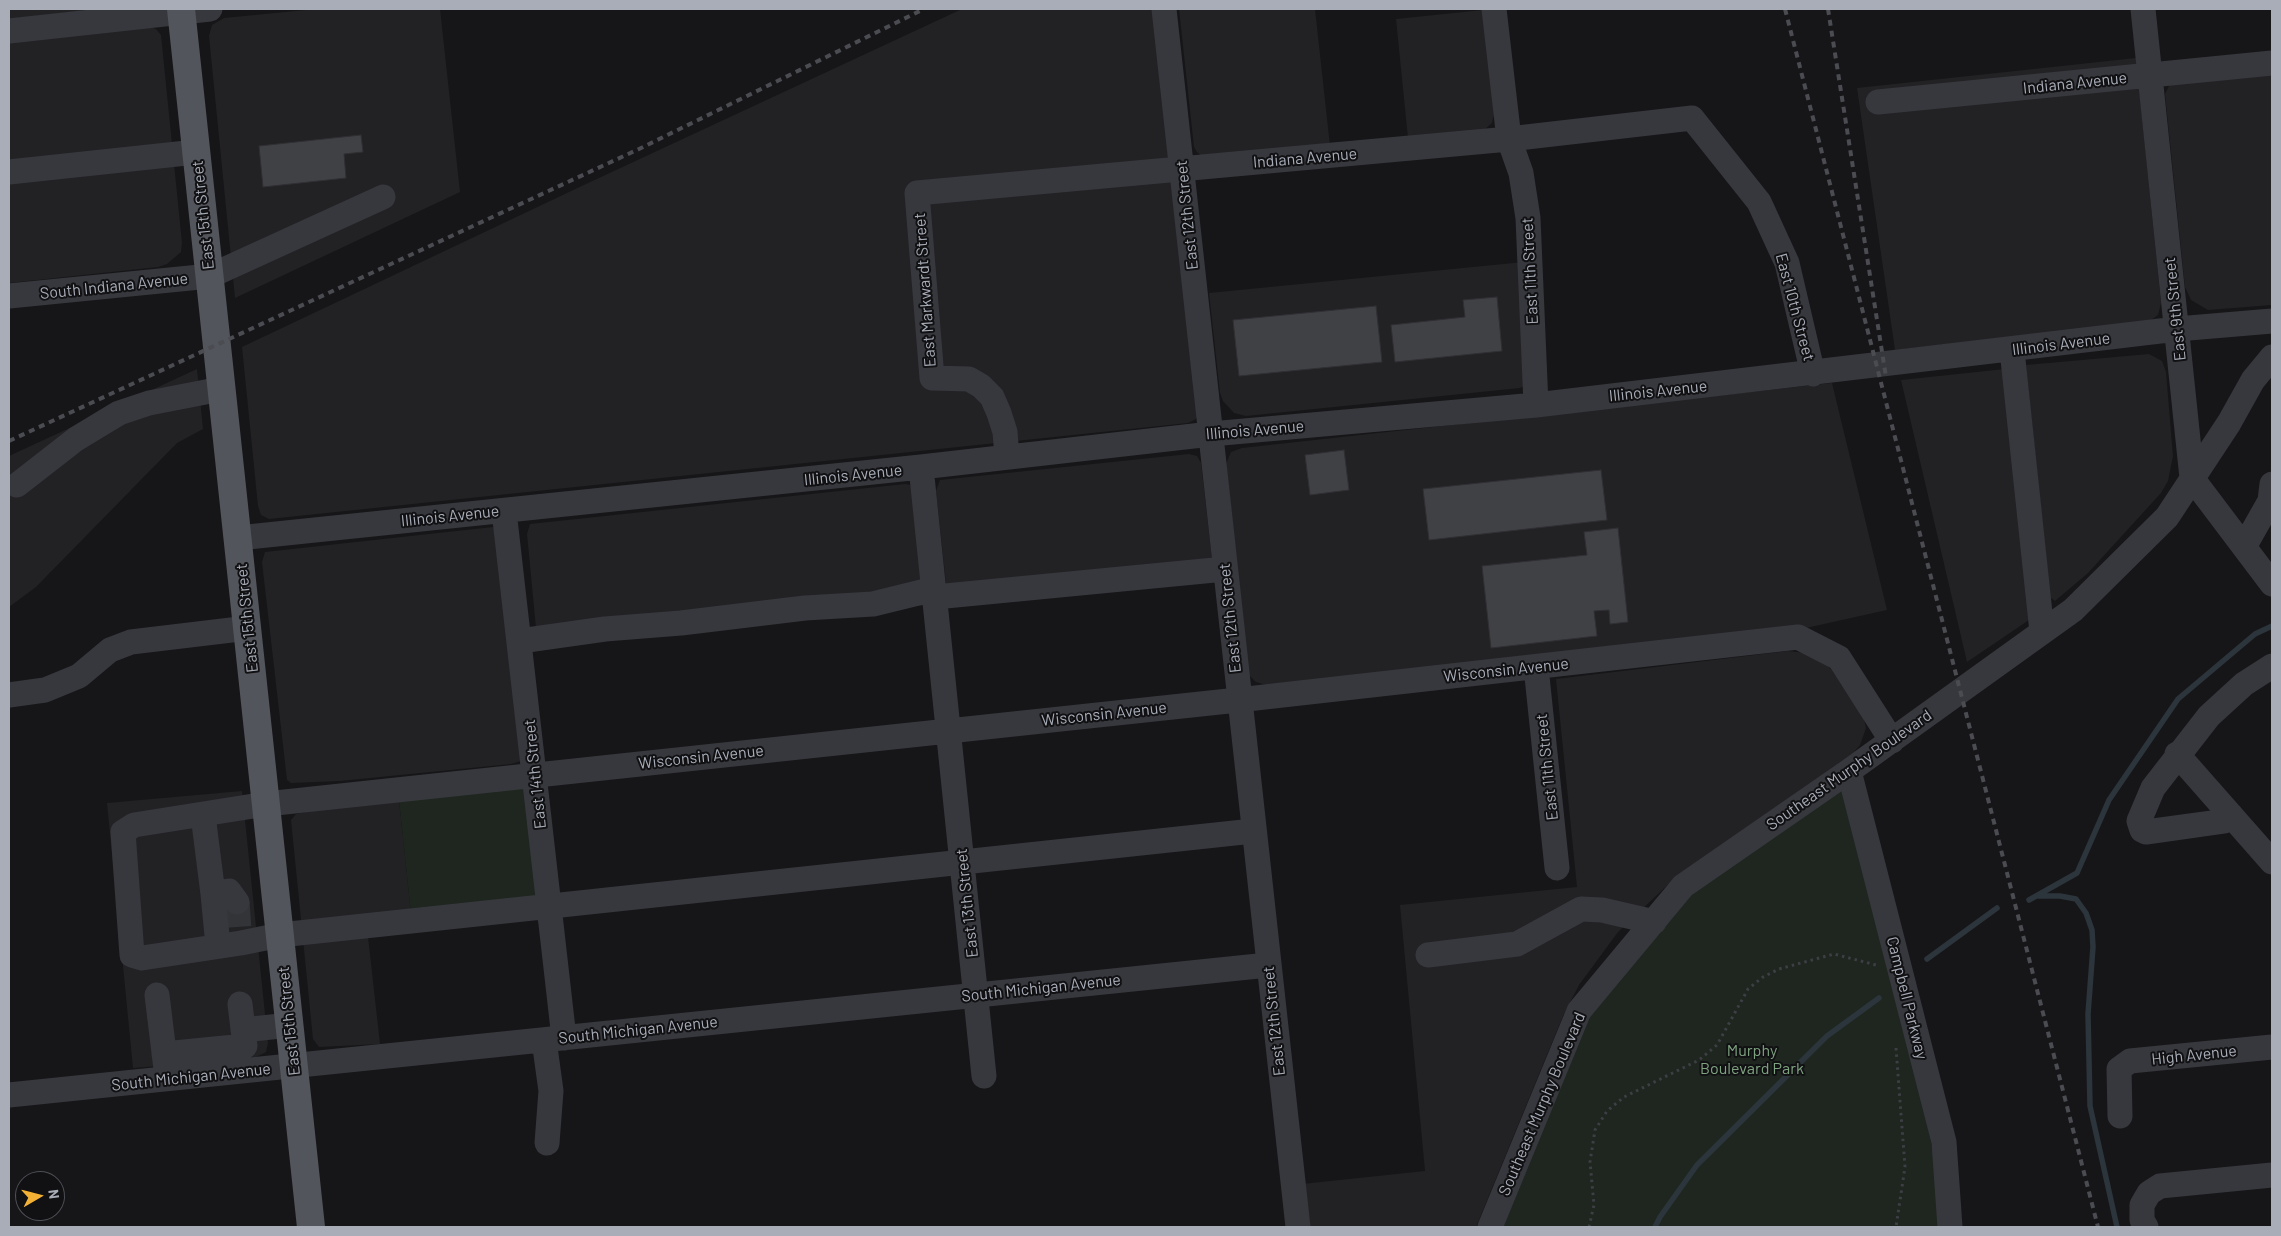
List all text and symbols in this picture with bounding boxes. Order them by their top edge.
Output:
street label: Indiana Avenue [2022,68,2128,98]
street label: Indiana Avenue [1252,144,1358,172]
street label: East 15th Street [188,159,218,271]
street label: East 12th Street [1172,159,1202,271]
street label: East Markwardt Street [910,212,940,368]
street label: East 11th Street [1518,217,1542,325]
street label: East 10th Street [1771,251,1819,363]
street label: East 9th Street [2160,256,2190,362]
street label: South Indiana Avenue [39,269,189,303]
street label: Illinois Avenue [2011,328,2111,360]
street label: Illinois Avenue [1608,376,1708,406]
street label: Illinois Avenue [1205,416,1305,444]
street label: Illinois Avenue [803,460,903,490]
street label: Illinois Avenue [400,501,500,531]
street label: East 15th Street [232,562,262,674]
street label: East 12th Street [1215,562,1245,674]
street label: Wisconsin Avenue [1442,654,1570,686]
street label: Wisconsin Avenue [1040,698,1168,730]
street label: Southeast Murphy Boulevard [1763,706,1935,834]
street label: East 11th Street [1532,713,1562,821]
street label: East 14th Street [520,718,550,830]
street label: Wisconsin Avenue [637,741,765,773]
street label: East 13th Street [952,847,982,959]
street label: Campbell Parkway [1882,935,1932,1061]
street label: East 15th Street [274,965,304,1077]
street label: East 12th Street [1259,965,1289,1077]
street label: South Michigan Avenue [960,970,1122,1006]
street label: Southeast Murphy Boulevard [1495,1009,1589,1199]
street label: South Michigan Avenue [557,1012,719,1048]
park label: Murphy Boulevard Park [1700,1041,1804,1079]
street label: High Avenue [2150,1041,2238,1069]
street label: South Michigan Avenue [110,1059,272,1095]
north arrow [15,1171,65,1221]
text: N [45,1188,63,1200]

